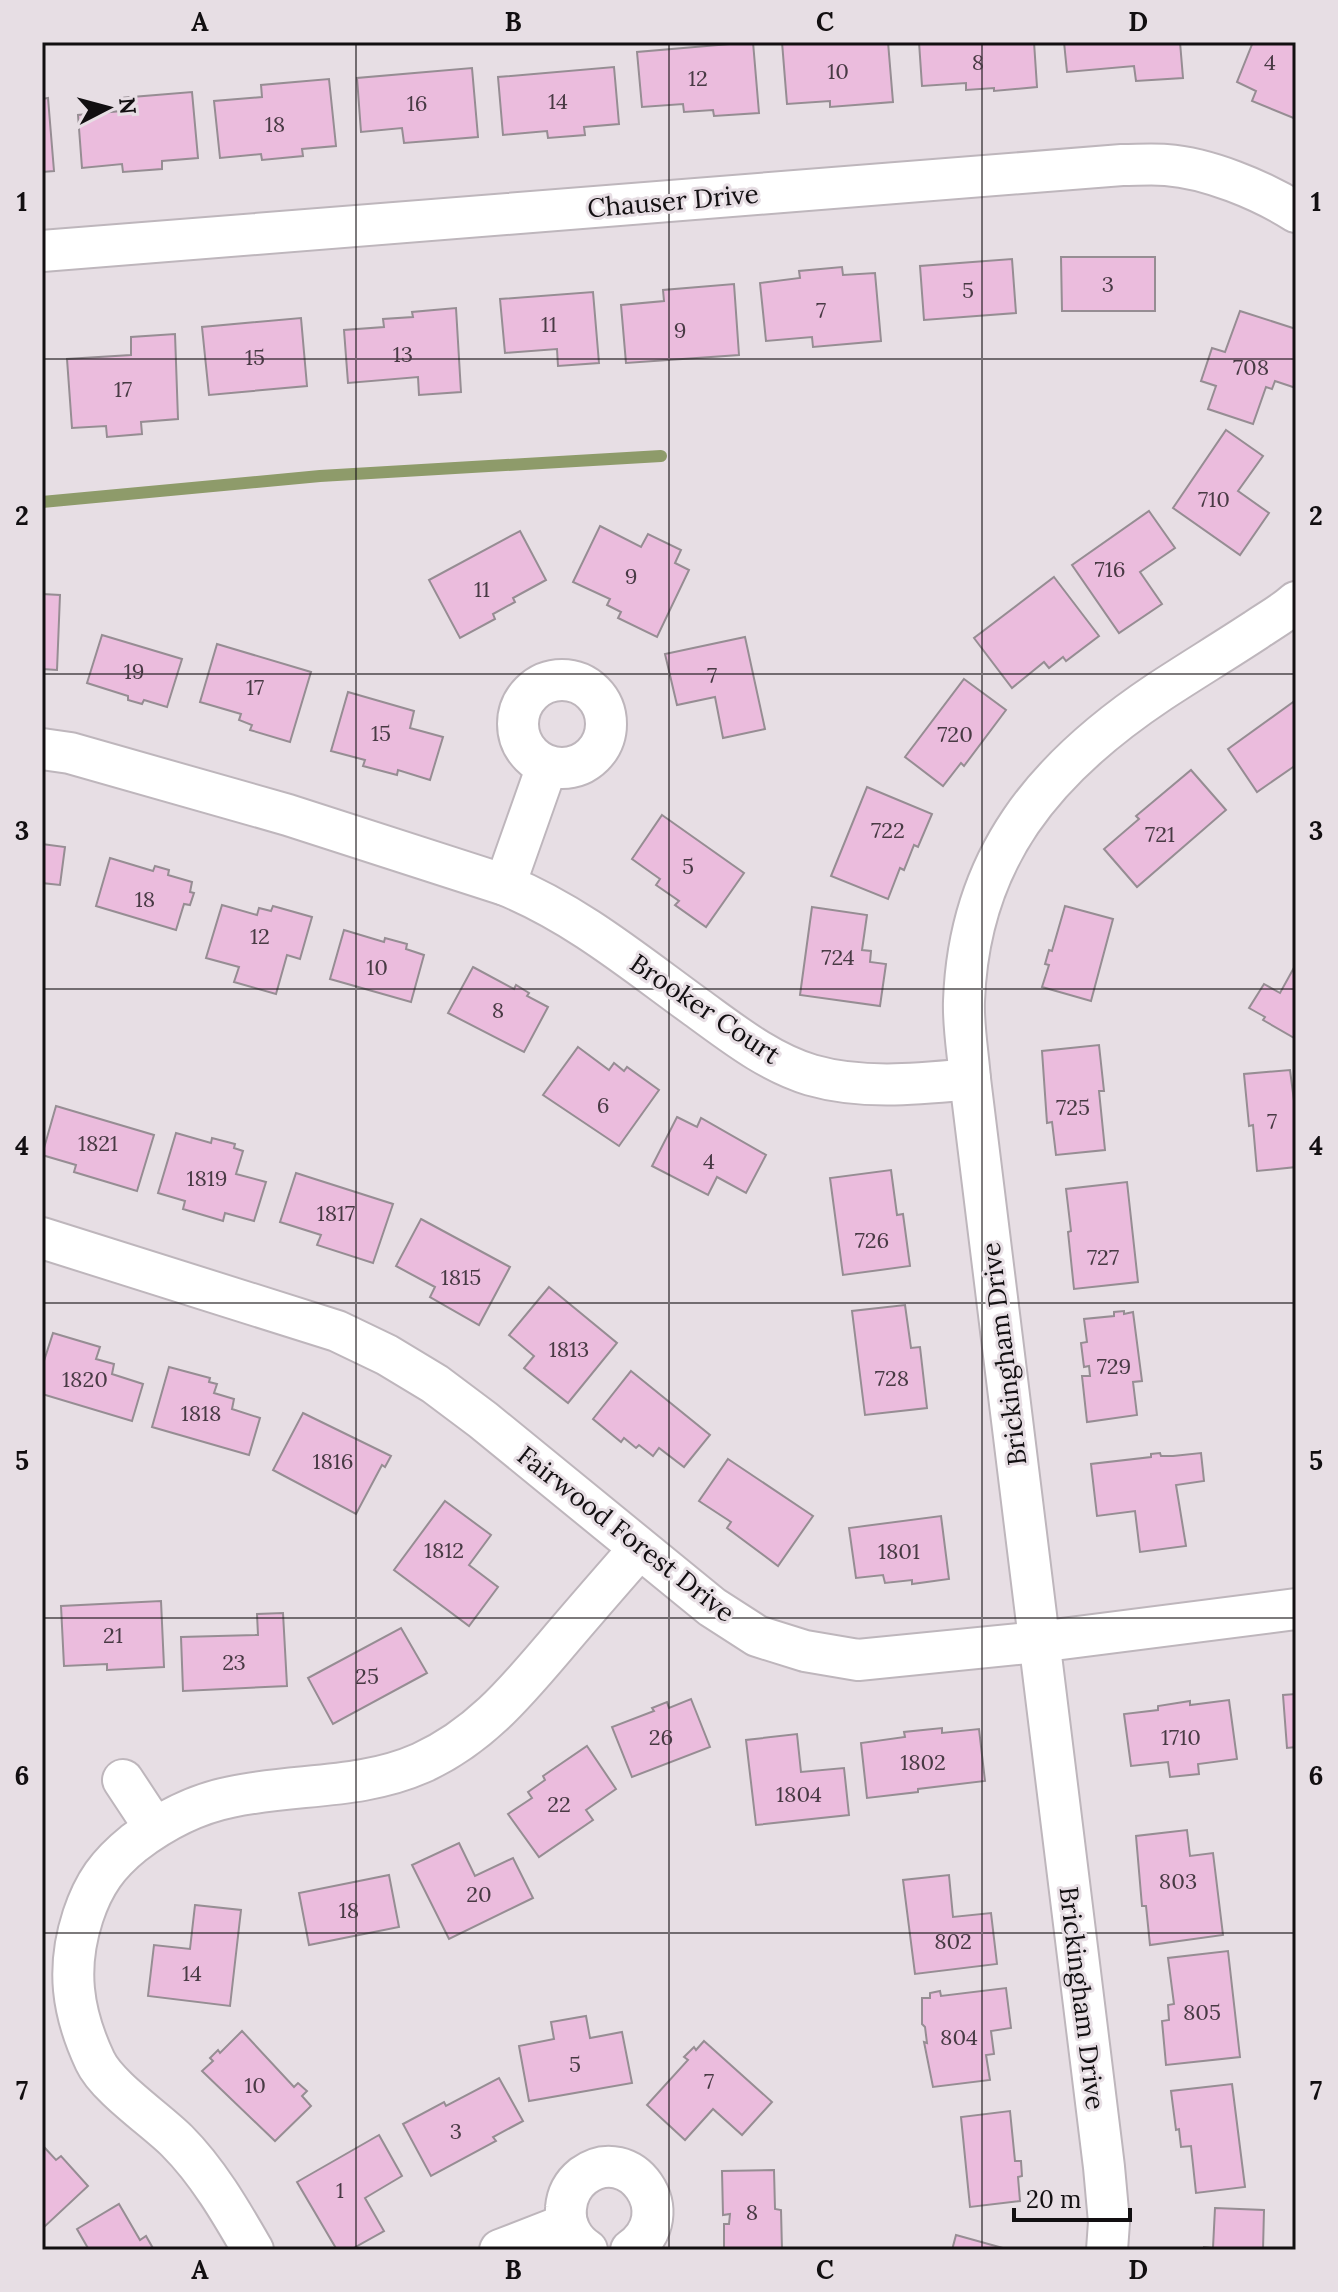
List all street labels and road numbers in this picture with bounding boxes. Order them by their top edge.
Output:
street label: Chauser Drive [586,177,760,224]
street label: Brooker Court [624,946,787,1071]
street label: Brickingham Drive [973,1241,1034,1467]
street label: Fairwood Forest Drive [511,1438,742,1629]
street label: Brickingham Drive [1052,1885,1113,2111]

